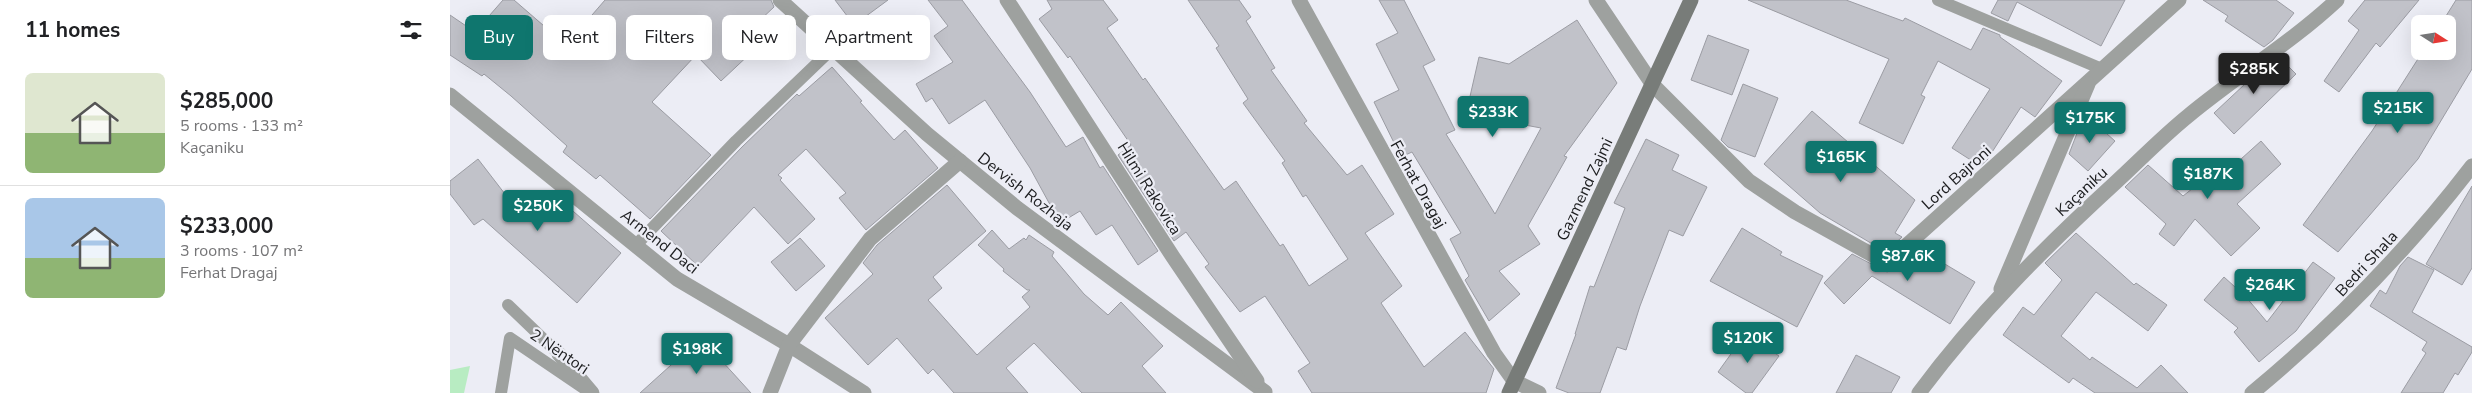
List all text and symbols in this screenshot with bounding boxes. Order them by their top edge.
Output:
chip: Buy [465,15,533,60]
chip: Rent [543,15,616,60]
chip: Filters [626,15,712,60]
chip: New [722,15,796,60]
chip: Apartment [806,15,930,60]
north arrow [2411,15,2456,60]
map controls [2411,15,2456,60]
text: 11 homes [25,16,120,44]
icon: filters [397,16,425,44]
pin: $285K [2219,52,2289,95]
text: $285K [2229,58,2279,80]
text: $285,000 [180,87,273,115]
pin: $215K [2363,92,2433,134]
icon: home [65,93,125,153]
pin: $233K [1458,96,1528,138]
text: $215K [2373,97,2423,119]
text: $233K [1468,101,1518,123]
pin: $175K [2055,102,2125,144]
text: $175K [2065,107,2115,129]
text: 5 rooms · 133 m² [180,115,303,137]
street label: Gazmend Zajmi [1551,134,1618,244]
street label: Ferhat Dragaj [1385,136,1451,233]
text: Kaçaniku [180,137,244,159]
street label: Hilmi Rakovica [1112,138,1186,239]
pin: $165K [1806,140,1876,183]
street label: Lord Bajroni [1917,140,1996,215]
text: $165K [1816,146,1866,168]
street label: Dervish Rozhaja [973,147,1078,236]
pin: $187K [2173,158,2243,200]
street label: Kaçaniku [2051,162,2113,222]
text: $187K [2183,163,2233,185]
pin: $250K [503,190,573,232]
text: $250K [513,195,563,217]
street label: Armend Daci [616,204,703,279]
text: $233,000 [180,212,273,240]
icon: home [65,218,125,278]
street label: Bedri Shala [2330,226,2403,301]
text: 3 rooms · 107 m² [180,240,303,262]
pin: $87.6K [1867,240,1949,282]
text: $87.6K [1882,245,1935,267]
text: Ferhat Dragaj [180,262,278,284]
pin: $264K [2235,268,2305,311]
text: $264K [2245,274,2295,296]
pin: $120K [1713,322,1783,364]
street label: 2 Nëntori [526,324,593,380]
text: $120K [1723,327,1773,349]
pin: $198K [662,332,732,375]
text: $198K [672,338,722,360]

